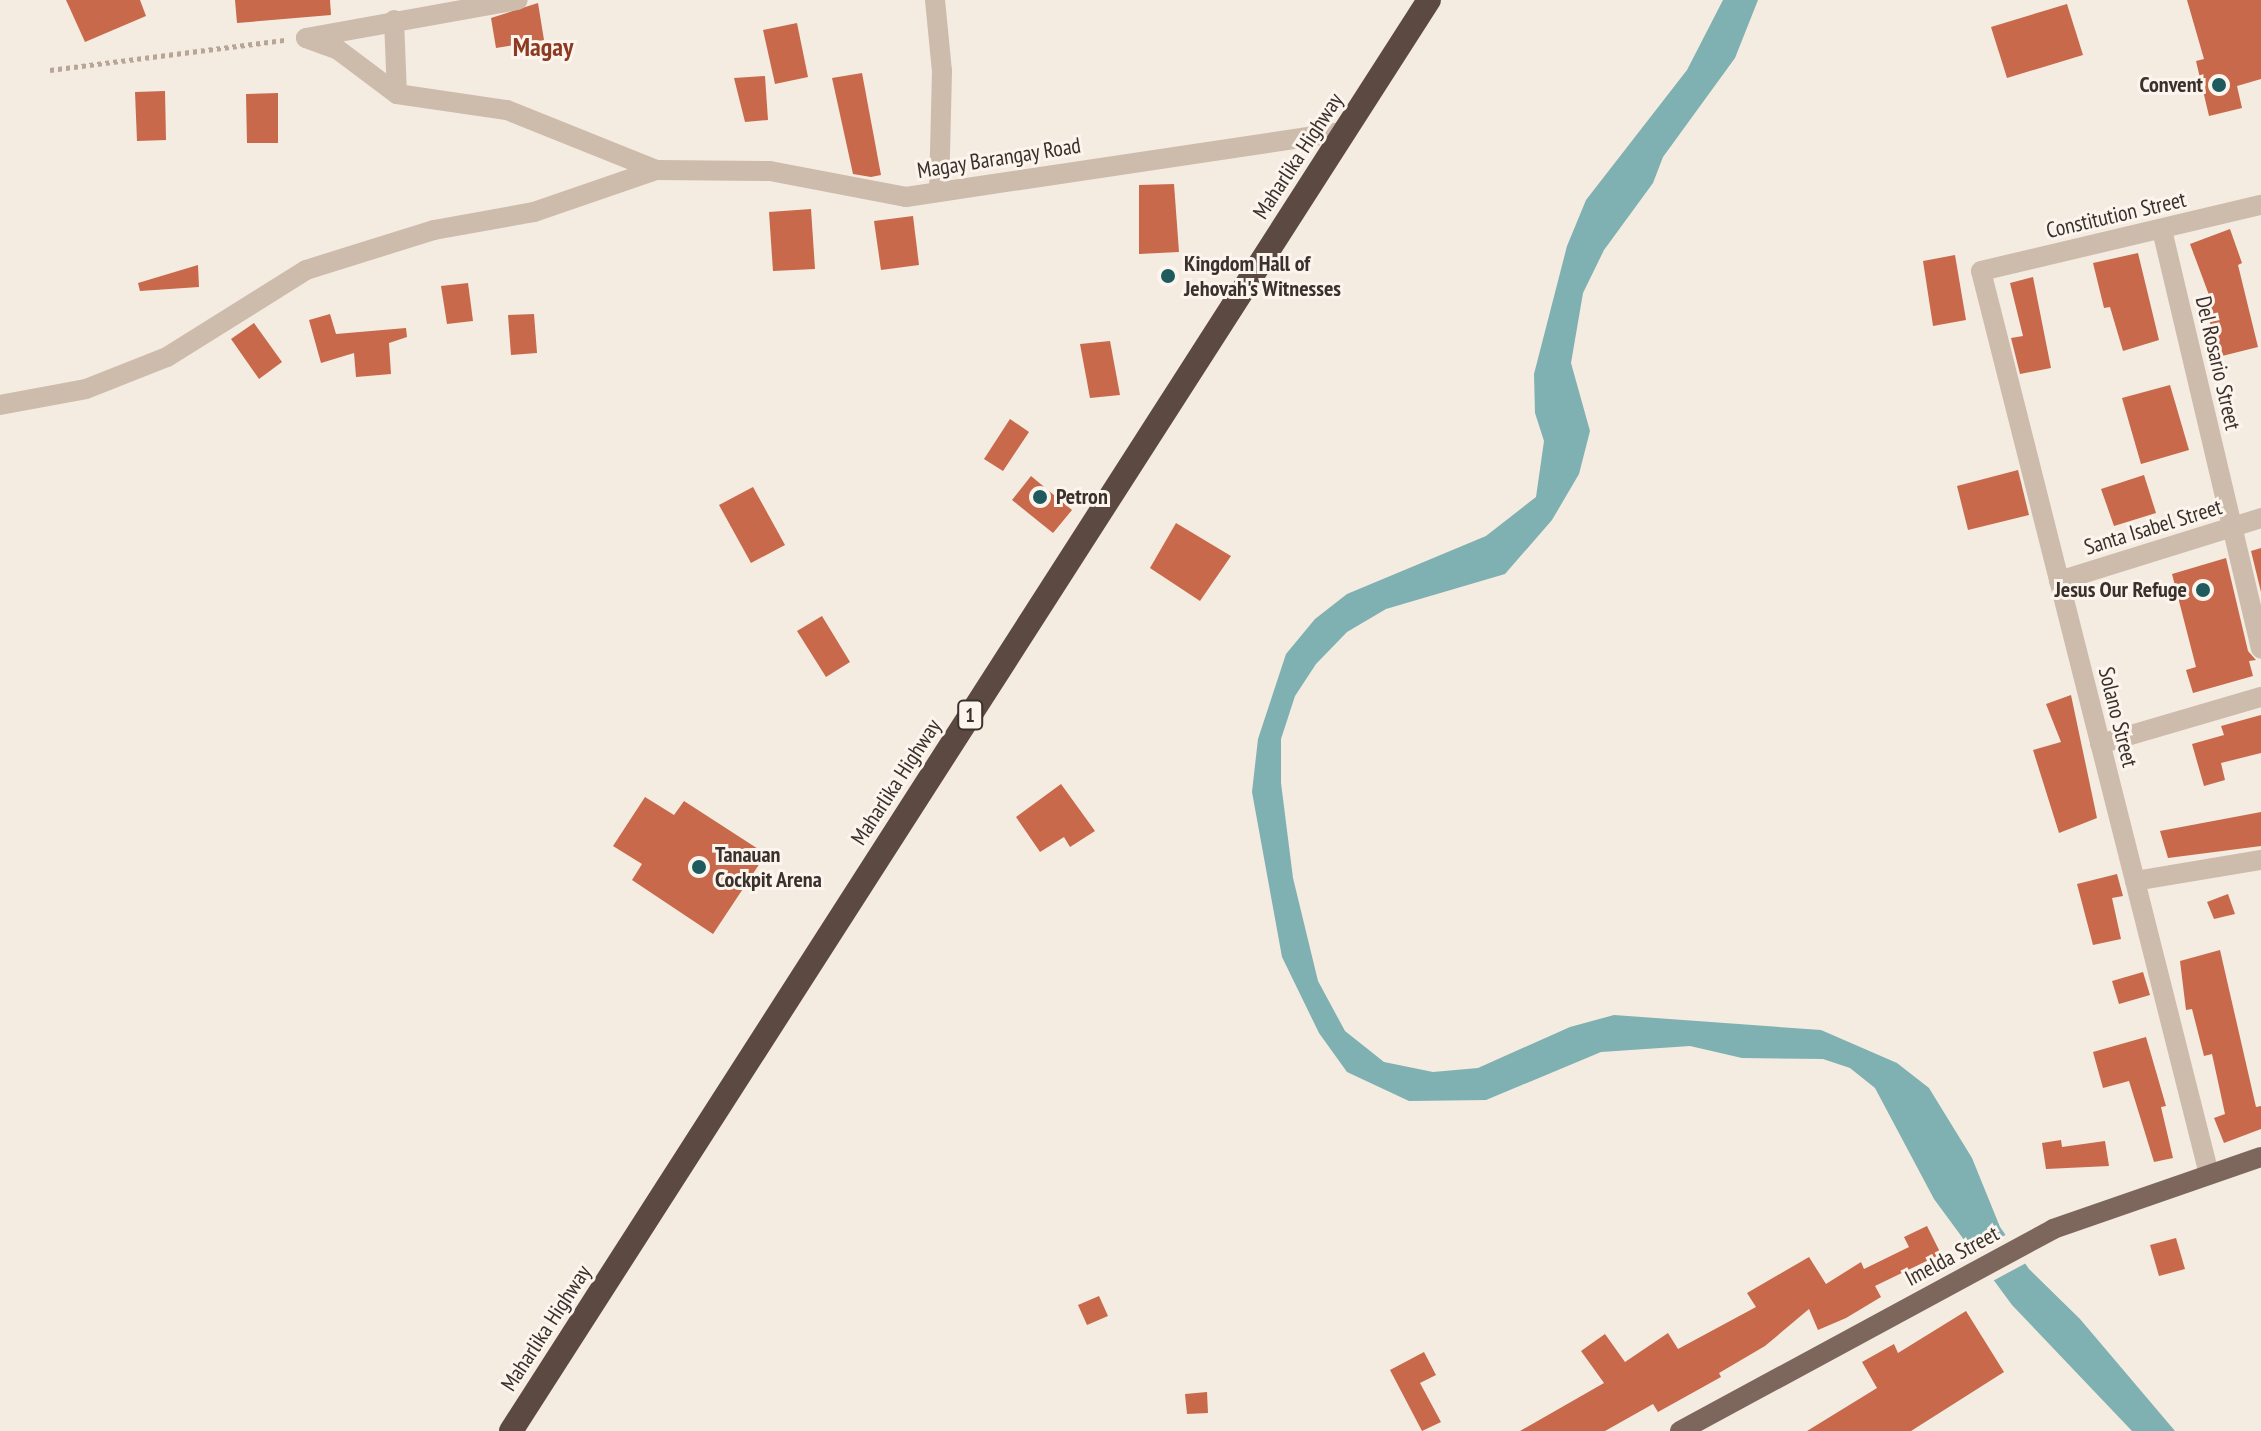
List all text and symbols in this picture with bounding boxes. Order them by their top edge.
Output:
district label: Magay [513,31,573,63]
place label: Convent [2140,72,2203,98]
marker: Convent [2210,76,2228,94]
street label: Maharlika Highway [1247,88,1349,224]
street label: Magay Barangay Road [915,132,1083,184]
street label: Constitution Street [2044,186,2188,244]
place label: Kingdom Hall of Jehovah's Witnesses [1184,250,1342,302]
marker: Kingdom Hall of Jehovah's Witnesses [1159,267,1177,285]
street label: Del Rosario Street [2190,294,2246,432]
place label: Petron [1056,484,1108,510]
marker: Petron [1031,488,1049,506]
street label: Santa Isabel Street [2081,494,2225,560]
place label: Jesus Our Refuge [2054,577,2187,603]
marker: Jesus Our Refuge [2194,581,2212,599]
street label: Solano Street [2093,664,2143,770]
road number: 1 [956,699,984,731]
street label: Maharlika Highway [845,714,947,850]
place label: Tanauan Cockpit Arena [715,841,823,892]
marker: Tanauan Cockpit Arena [690,858,708,876]
street label: Imelda Street [1901,1220,2003,1292]
street label: Maharlika Highway [495,1260,597,1396]

